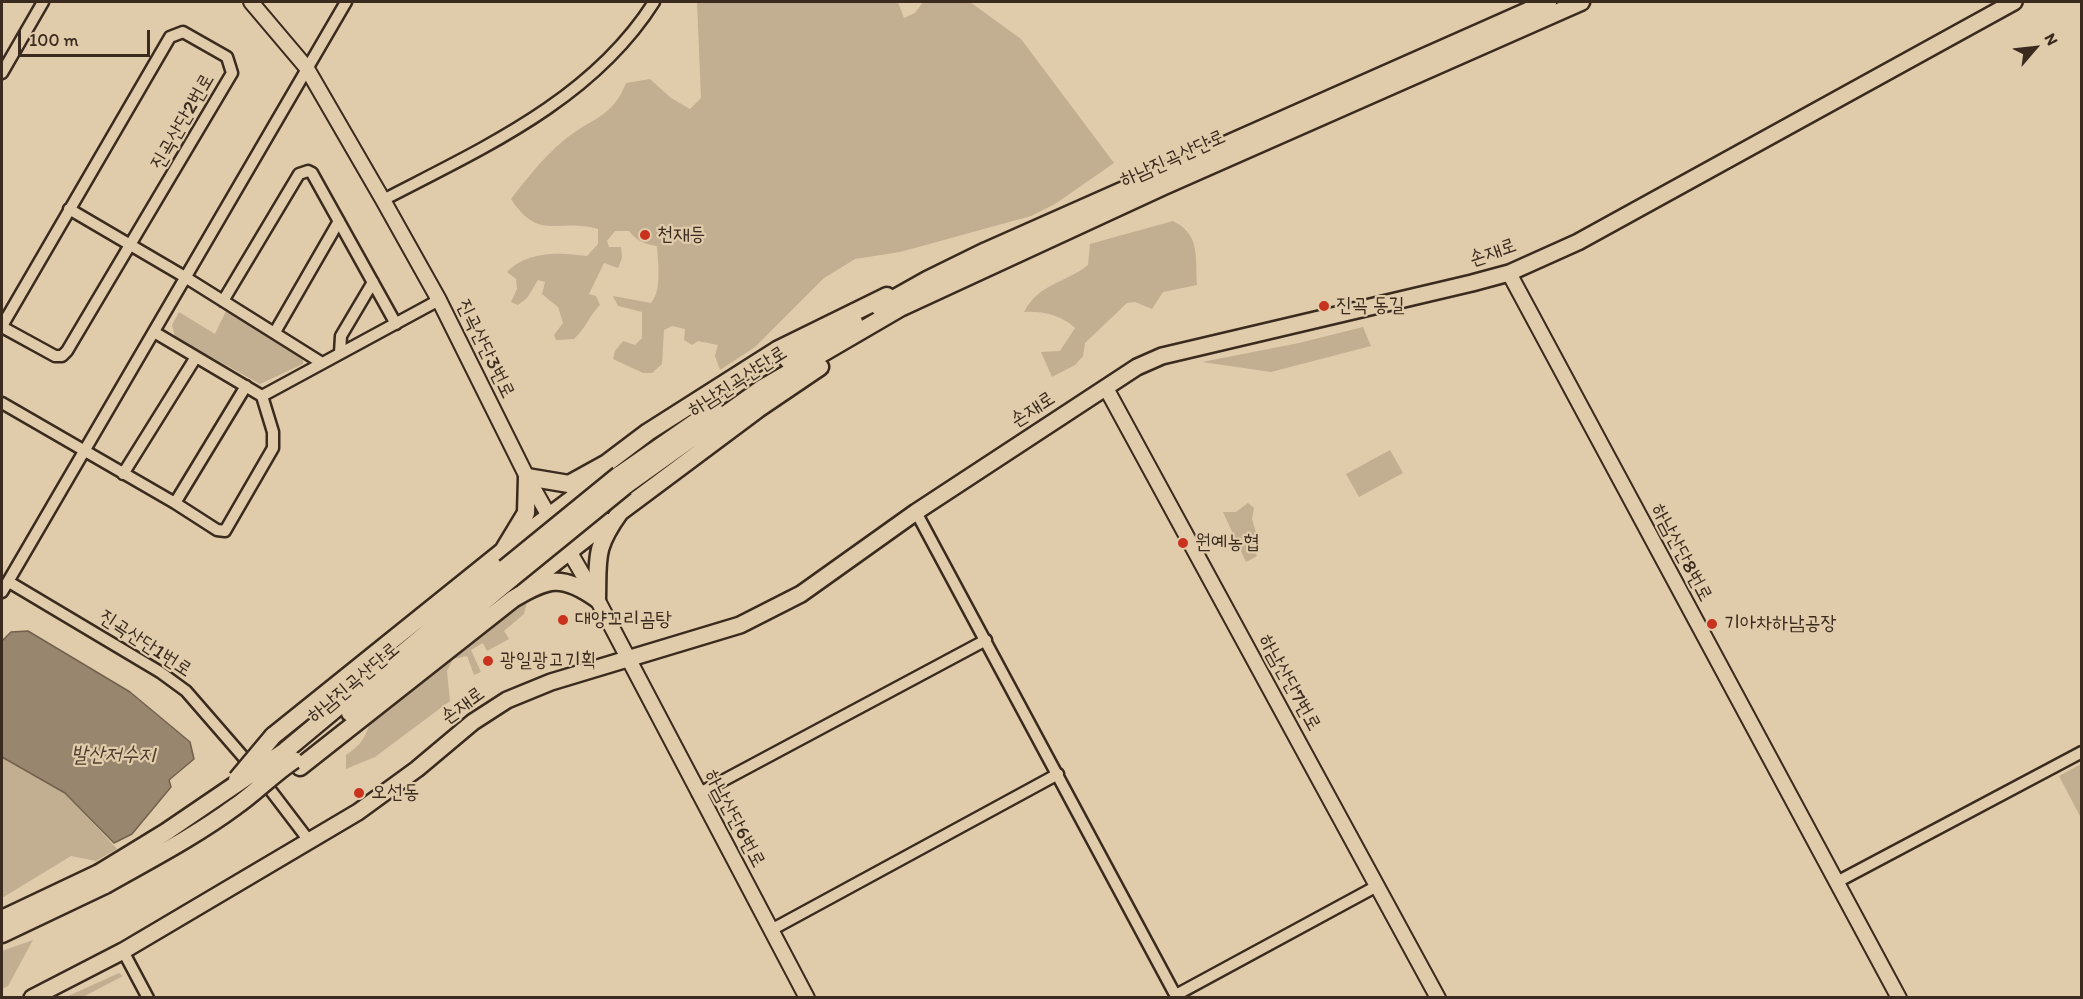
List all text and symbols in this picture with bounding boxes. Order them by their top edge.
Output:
scale bar [21,18,153,56]
north arrow [2005,18,2065,78]
text: 100 m [29,29,79,51]
text: N [2040,30,2062,49]
street label: 진곡산단2번로 [146,70,220,174]
street label: 하남진곡산단로 [1117,125,1229,193]
place label: 천재등 [657,223,705,247]
marker: 천재등 [638,228,652,242]
street label: 손재로 [1466,234,1520,272]
place label: 진곡 동길 [1336,294,1405,318]
street label: 진곡산단3번로 [451,295,519,403]
marker: 진곡 동길 [1317,299,1331,313]
street label: 하남진곡산단로 [684,341,792,423]
street label: 손재로 [1006,387,1060,433]
street label: 하남산단8번로 [1645,500,1717,606]
place label: 원예농협 [1195,531,1259,555]
marker: 원예농협 [1176,536,1190,550]
street label: 진곡산단1번로 [94,605,196,683]
place label: 대양꼬리곰탕 [575,608,672,632]
place label: 기아차하남공장 [1724,612,1837,636]
marker: 대양꼬리곰탕 [556,613,570,627]
marker: 기아차하남공장 [1705,617,1719,631]
street label: 하남산단7번로 [1253,631,1325,735]
street label: 하남진곡산단로 [303,638,405,728]
place label: 광일광고기획 [500,649,597,673]
marker: 광일광고기획 [481,654,495,668]
street label: 손재로 [436,682,490,730]
water label: 발산저수지 [71,743,155,769]
street label: 하남산단6번로 [698,766,770,872]
place label: 오선동 [371,781,419,805]
marker: 오선동 [352,786,366,800]

